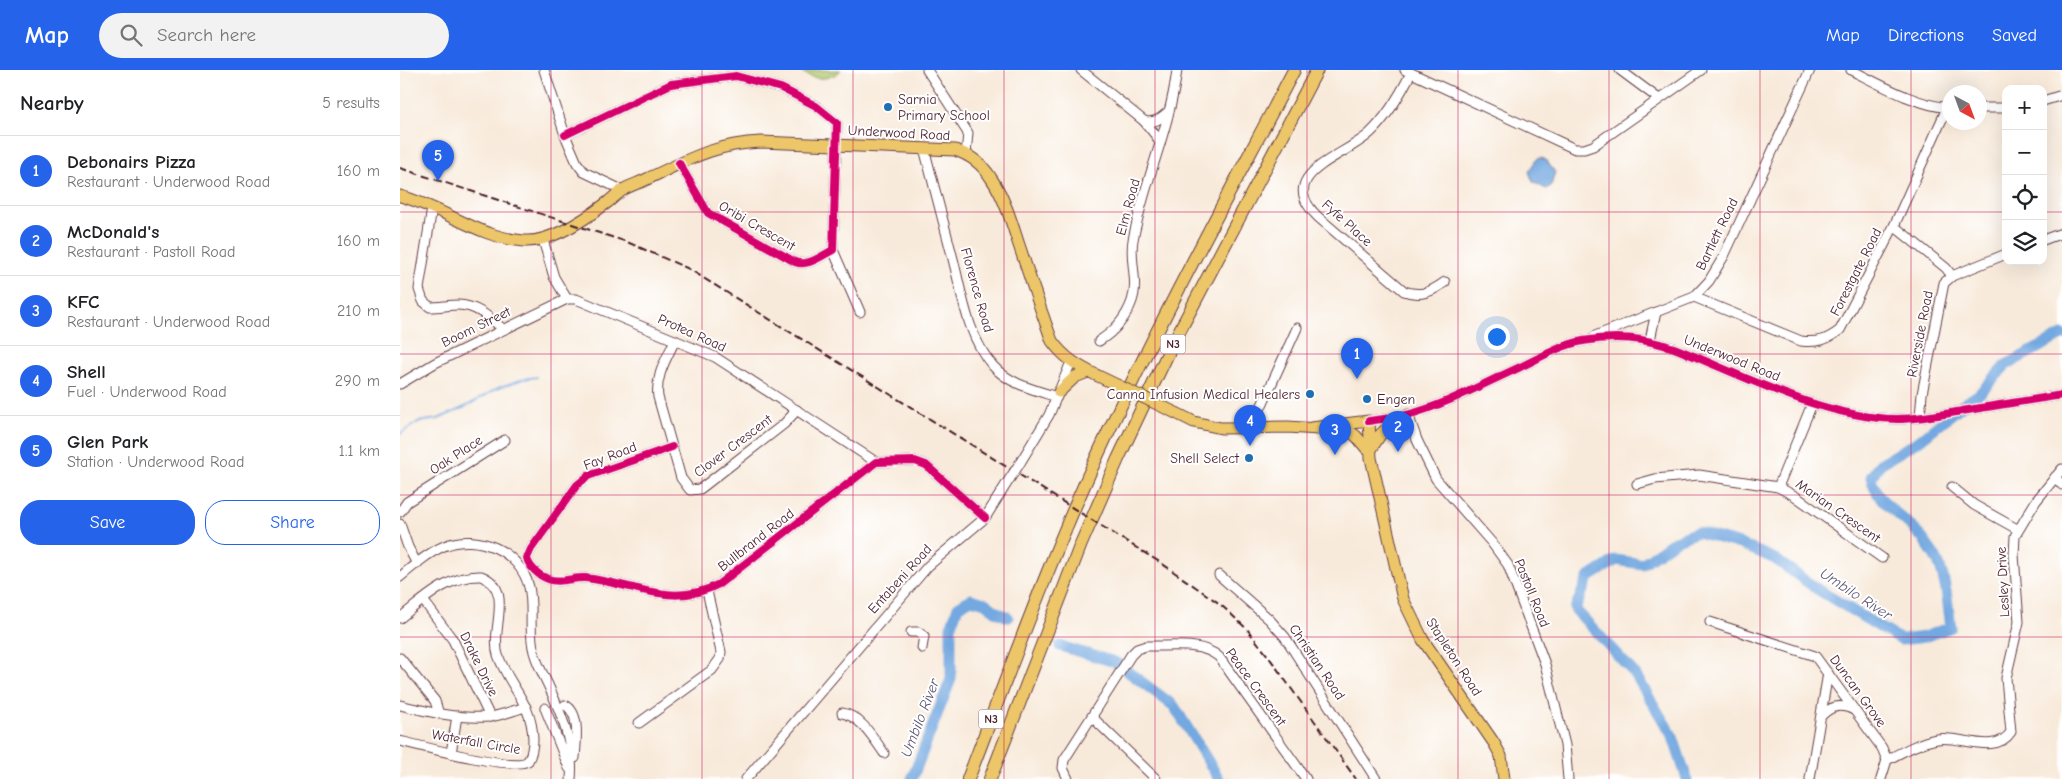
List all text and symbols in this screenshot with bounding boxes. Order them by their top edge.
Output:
search box [99,13,449,58]
text: Map [25,21,69,49]
icon: search [117,21,145,49]
text: Search here [157,24,256,46]
text: Map [1826,25,1860,46]
text: Directions [1888,25,1964,46]
text: Saved [1992,25,2037,46]
north arrow [1942,85,1987,130]
map controls [2002,85,2047,265]
button: + [2002,85,2047,130]
text: Nearby [20,91,84,115]
place label: Sarnia Primary School [898,91,990,124]
text: 5 results [322,94,380,112]
marker: Sarnia Primary School [882,101,894,113]
street label: Underwood Road [847,122,951,144]
button: − [2002,130,2047,175]
pin: 5 [422,140,454,181]
text: Debonairs Pizza [67,151,196,173]
text: 1 [33,162,39,180]
text: 160 m [337,162,380,180]
text: Restaurant · Underwood Road [67,173,270,191]
button: locate [2002,175,2047,220]
street label: Elm Road [1112,177,1144,237]
street label: Bartlett Road [1692,195,1742,273]
street label: Fyfe Place [1318,196,1376,250]
street label: Oribi Crescent [716,197,799,255]
button: layers [2002,220,2047,265]
text: McDonald's [67,221,159,243]
street label: Forestgate Road [1827,225,1885,319]
text: 2 [32,232,40,250]
text: 160 m [337,232,380,250]
text: Restaurant · Pastoll Road [67,243,235,261]
street label: Florence Road [957,246,997,334]
street label: Riverside Road [1903,289,1937,379]
text: KFC [67,291,99,313]
text: 3 [32,302,40,320]
text: 210 m [337,302,380,320]
street label: Boom Street [439,303,514,351]
street label: Protea Road [655,310,729,356]
text: Restaurant · Underwood Road [67,313,270,331]
your location [1484,324,1510,350]
street label: Underwood Road [1681,331,1783,385]
road number: N3 [1160,334,1186,354]
pin: 1 [1341,338,1373,379]
text: Shell [67,361,106,383]
text: 4 [32,372,40,390]
text: 290 m [335,372,380,390]
text: Fuel · Underwood Road [67,383,227,401]
place label: Canna Infusion Medical Healers [1107,386,1300,403]
marker: Canna Infusion Medical Healers [1304,388,1316,400]
place label: Engen [1377,391,1415,408]
marker: Engen [1361,393,1373,405]
pin: 4 [1234,405,1266,446]
street label: Clover Crescent [690,410,776,481]
pin: 2 [1382,411,1414,452]
pin: 3 [1319,414,1351,455]
text: Glen Park [67,431,148,453]
street label: Oak Place [426,432,486,478]
street label: Fay Road [581,438,639,474]
text: 5 [32,442,40,460]
text: 1.1 km [339,442,380,460]
place label: Shell Select [1170,450,1240,467]
marker: Shell Select [1243,452,1255,464]
text: Station · Underwood Road [67,453,245,471]
street label: Marian Crescent [1792,475,1884,547]
button: Save [20,500,195,545]
button: Share [205,500,380,545]
street label: Bullbrand Road [714,505,798,575]
street label: Entabeni Road [864,541,936,617]
street label: Lesley Drive [1993,546,2013,618]
street label: Pastoll Road [1511,556,1553,630]
water label: Umbilo River [1816,564,1896,625]
street label: Stapleton Road [1422,615,1486,699]
street label: Christian Road [1285,621,1349,703]
street label: Drake Drive [456,629,502,699]
street label: Peace Crescent [1222,645,1291,730]
street label: Duncan Grove [1826,652,1890,730]
water label: Umbilo River [897,675,944,760]
road number: N3 [978,710,1004,729]
street label: Waterfall Circle [430,726,522,758]

